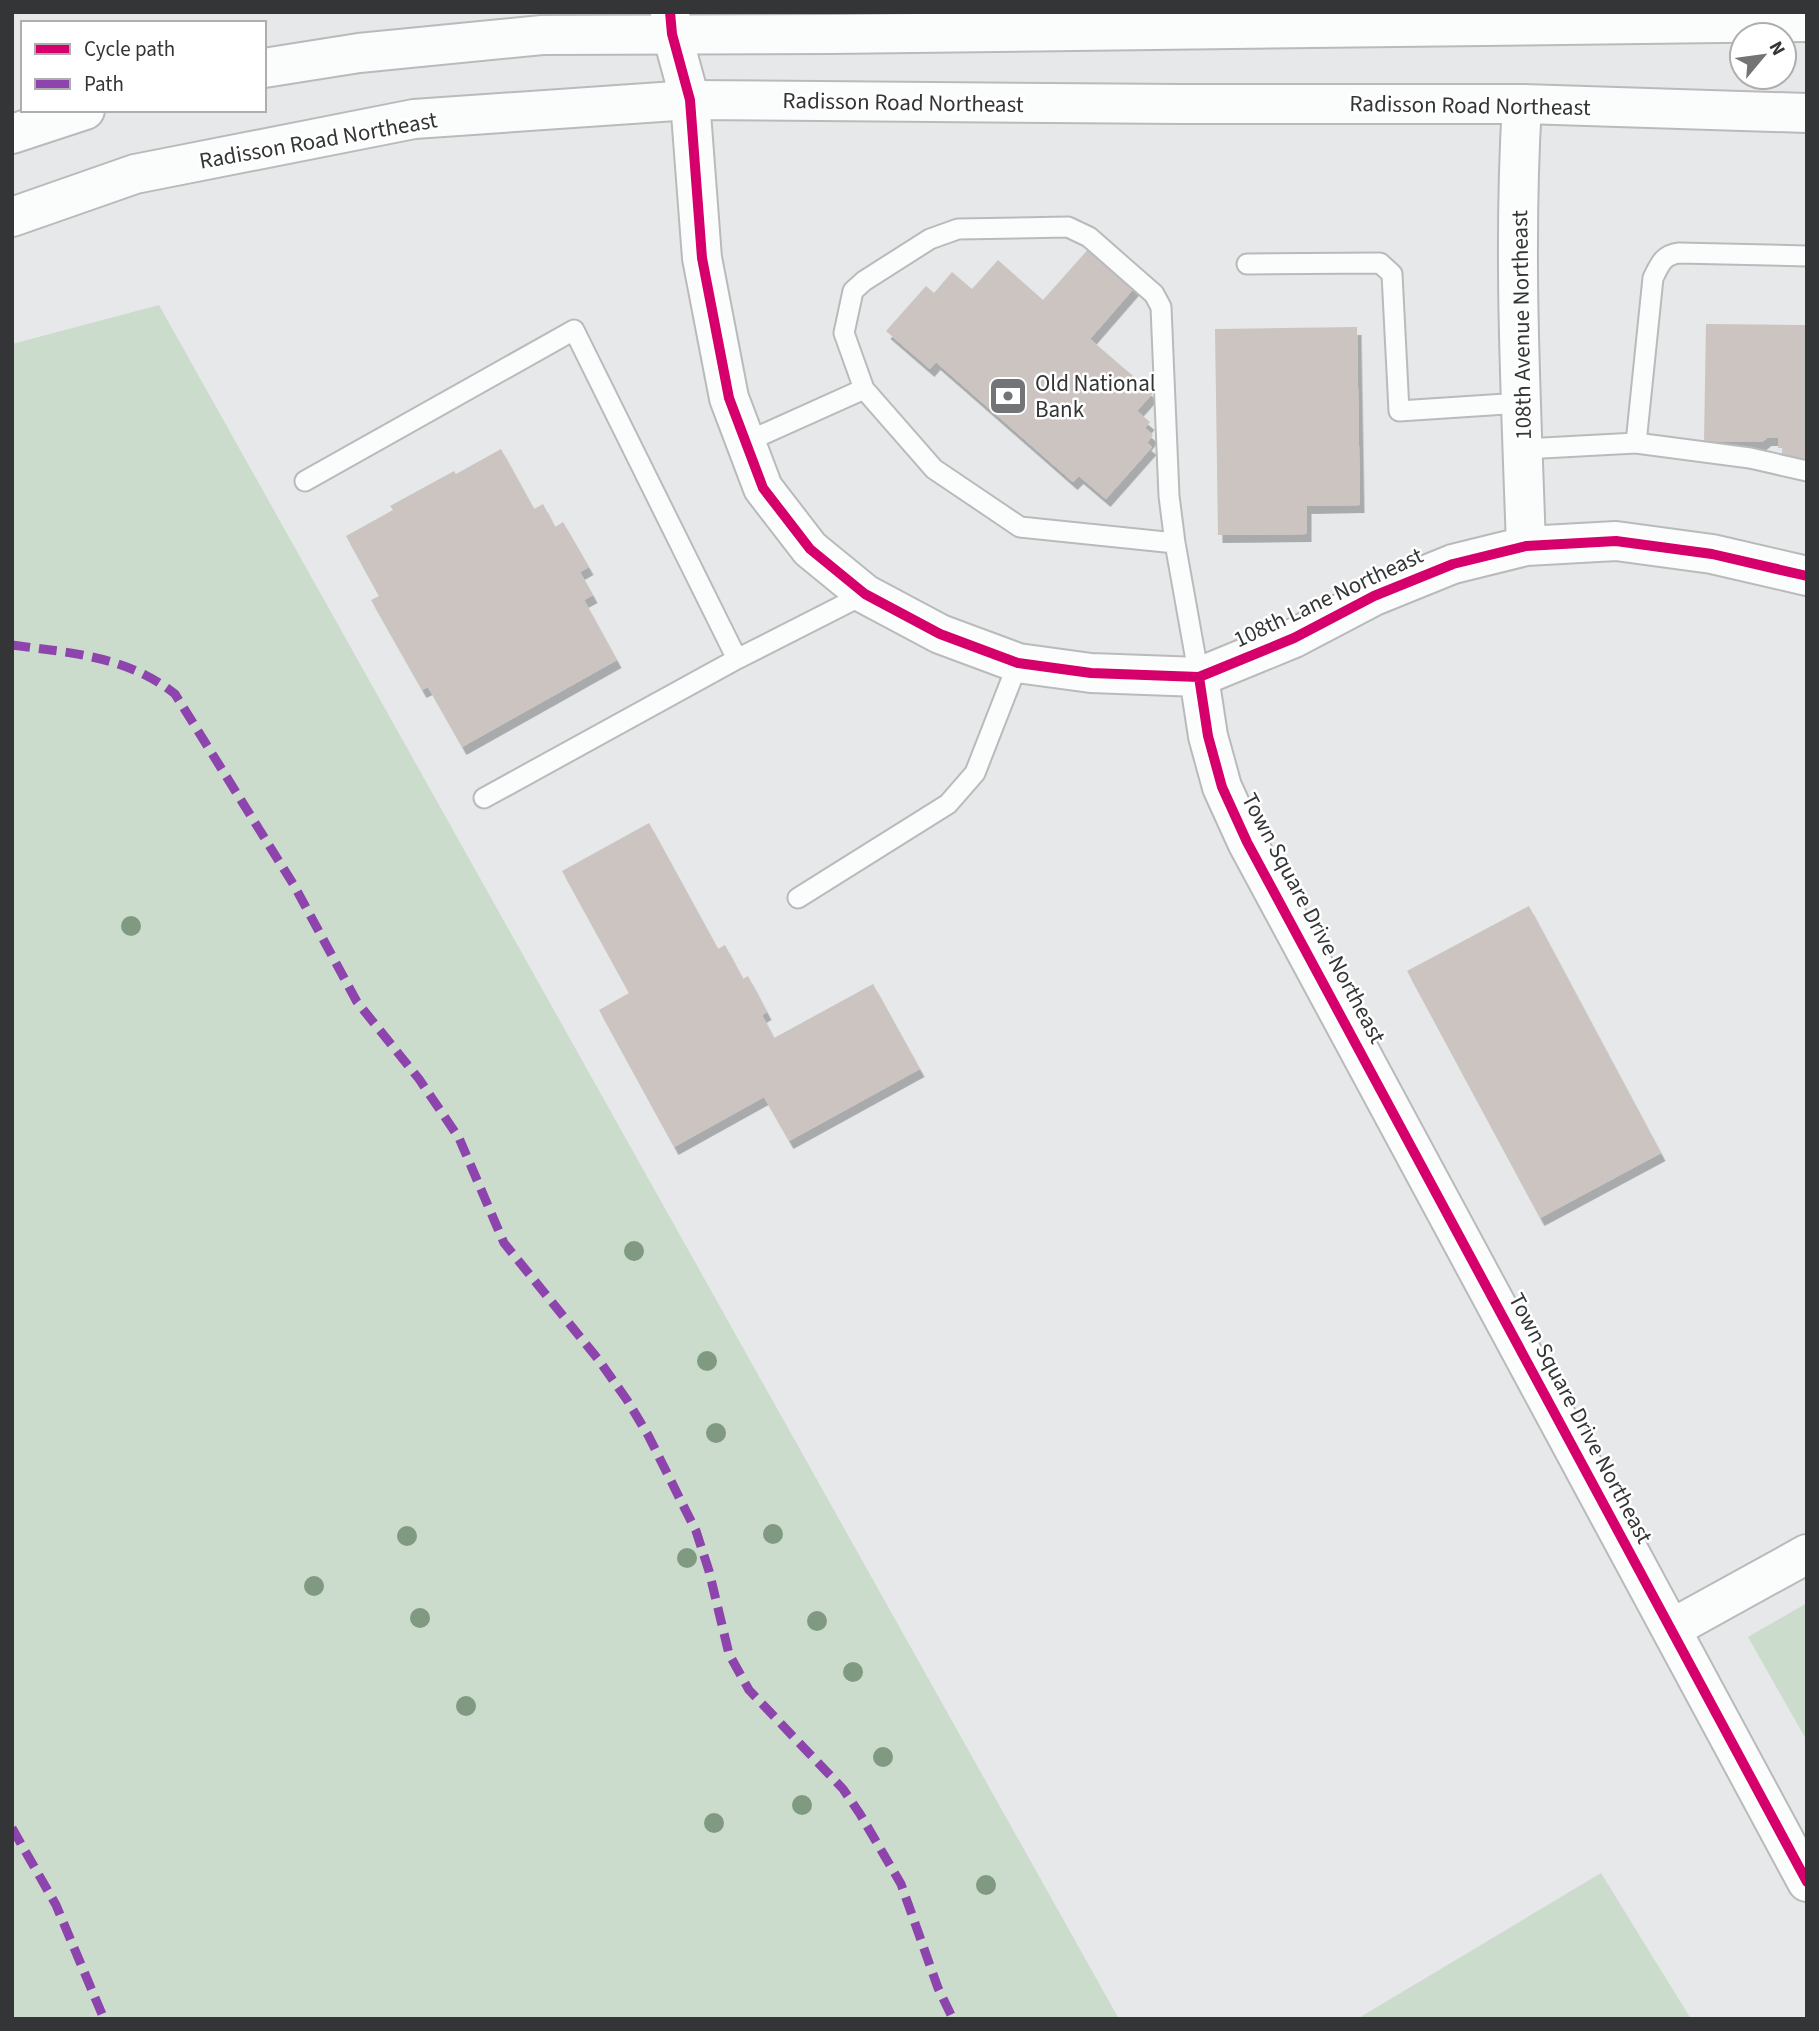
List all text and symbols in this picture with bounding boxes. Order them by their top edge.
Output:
legend [21,21,266,112]
north arrow [1728,21,1798,91]
text: Cycle path [84,34,175,64]
text: N [1762,36,1791,61]
text: Path [84,69,124,99]
street label: Radisson Road Northeast [782,84,1024,121]
street label: Radisson Road Northeast [1349,87,1591,124]
street label: Radisson Road Northeast [196,103,440,178]
street label: 108th Avenue Northeast [1503,210,1540,440]
place label: Old National Bank [1035,367,1156,426]
bank icon: Old National Bank [987,375,1029,417]
street label: 108th Lane Northeast [1228,539,1429,656]
street label: Town Square Drive Northeast [1233,787,1394,1050]
street label: Town Square Drive Northeast [1500,1287,1661,1550]

